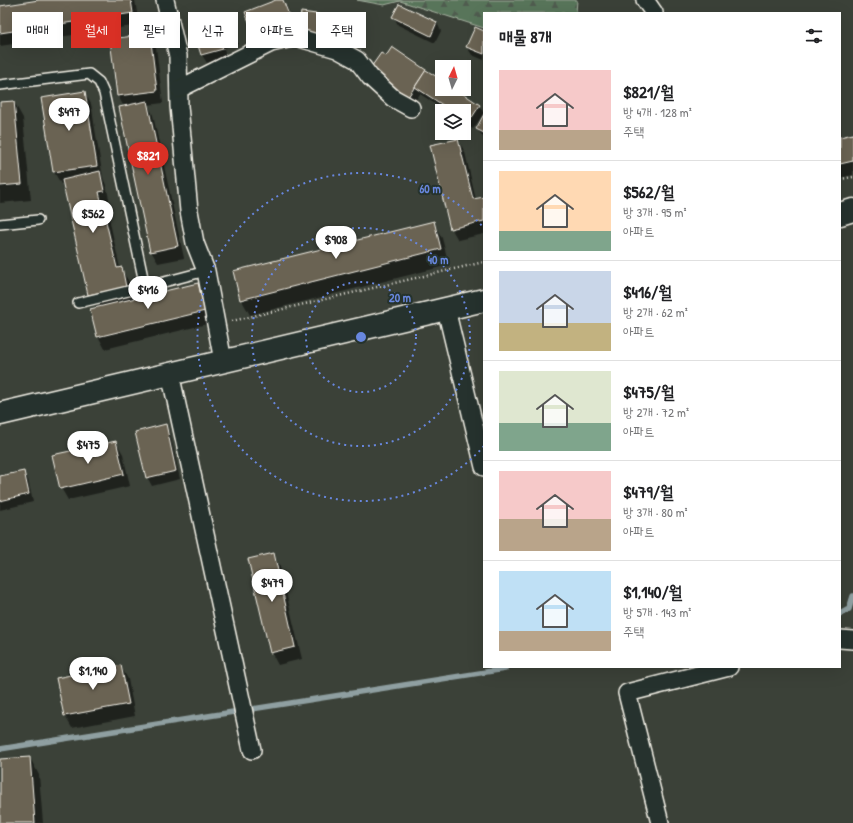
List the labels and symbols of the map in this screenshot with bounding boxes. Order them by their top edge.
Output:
north arrow [435,60,471,96]
pin: $497 [45,98,93,132]
pin: $821 [124,142,172,176]
text: 60 m [419,180,441,197]
pin: $562 [69,200,117,234]
pin: $908 [312,226,360,260]
text: 40 m [428,251,448,268]
pin: $416 [124,276,172,310]
text: 20 m [389,289,411,306]
centre of rings [354,330,368,344]
pin: $475 [64,431,112,465]
pin: $479 [248,569,296,603]
pin: $1,140 [60,657,126,691]

